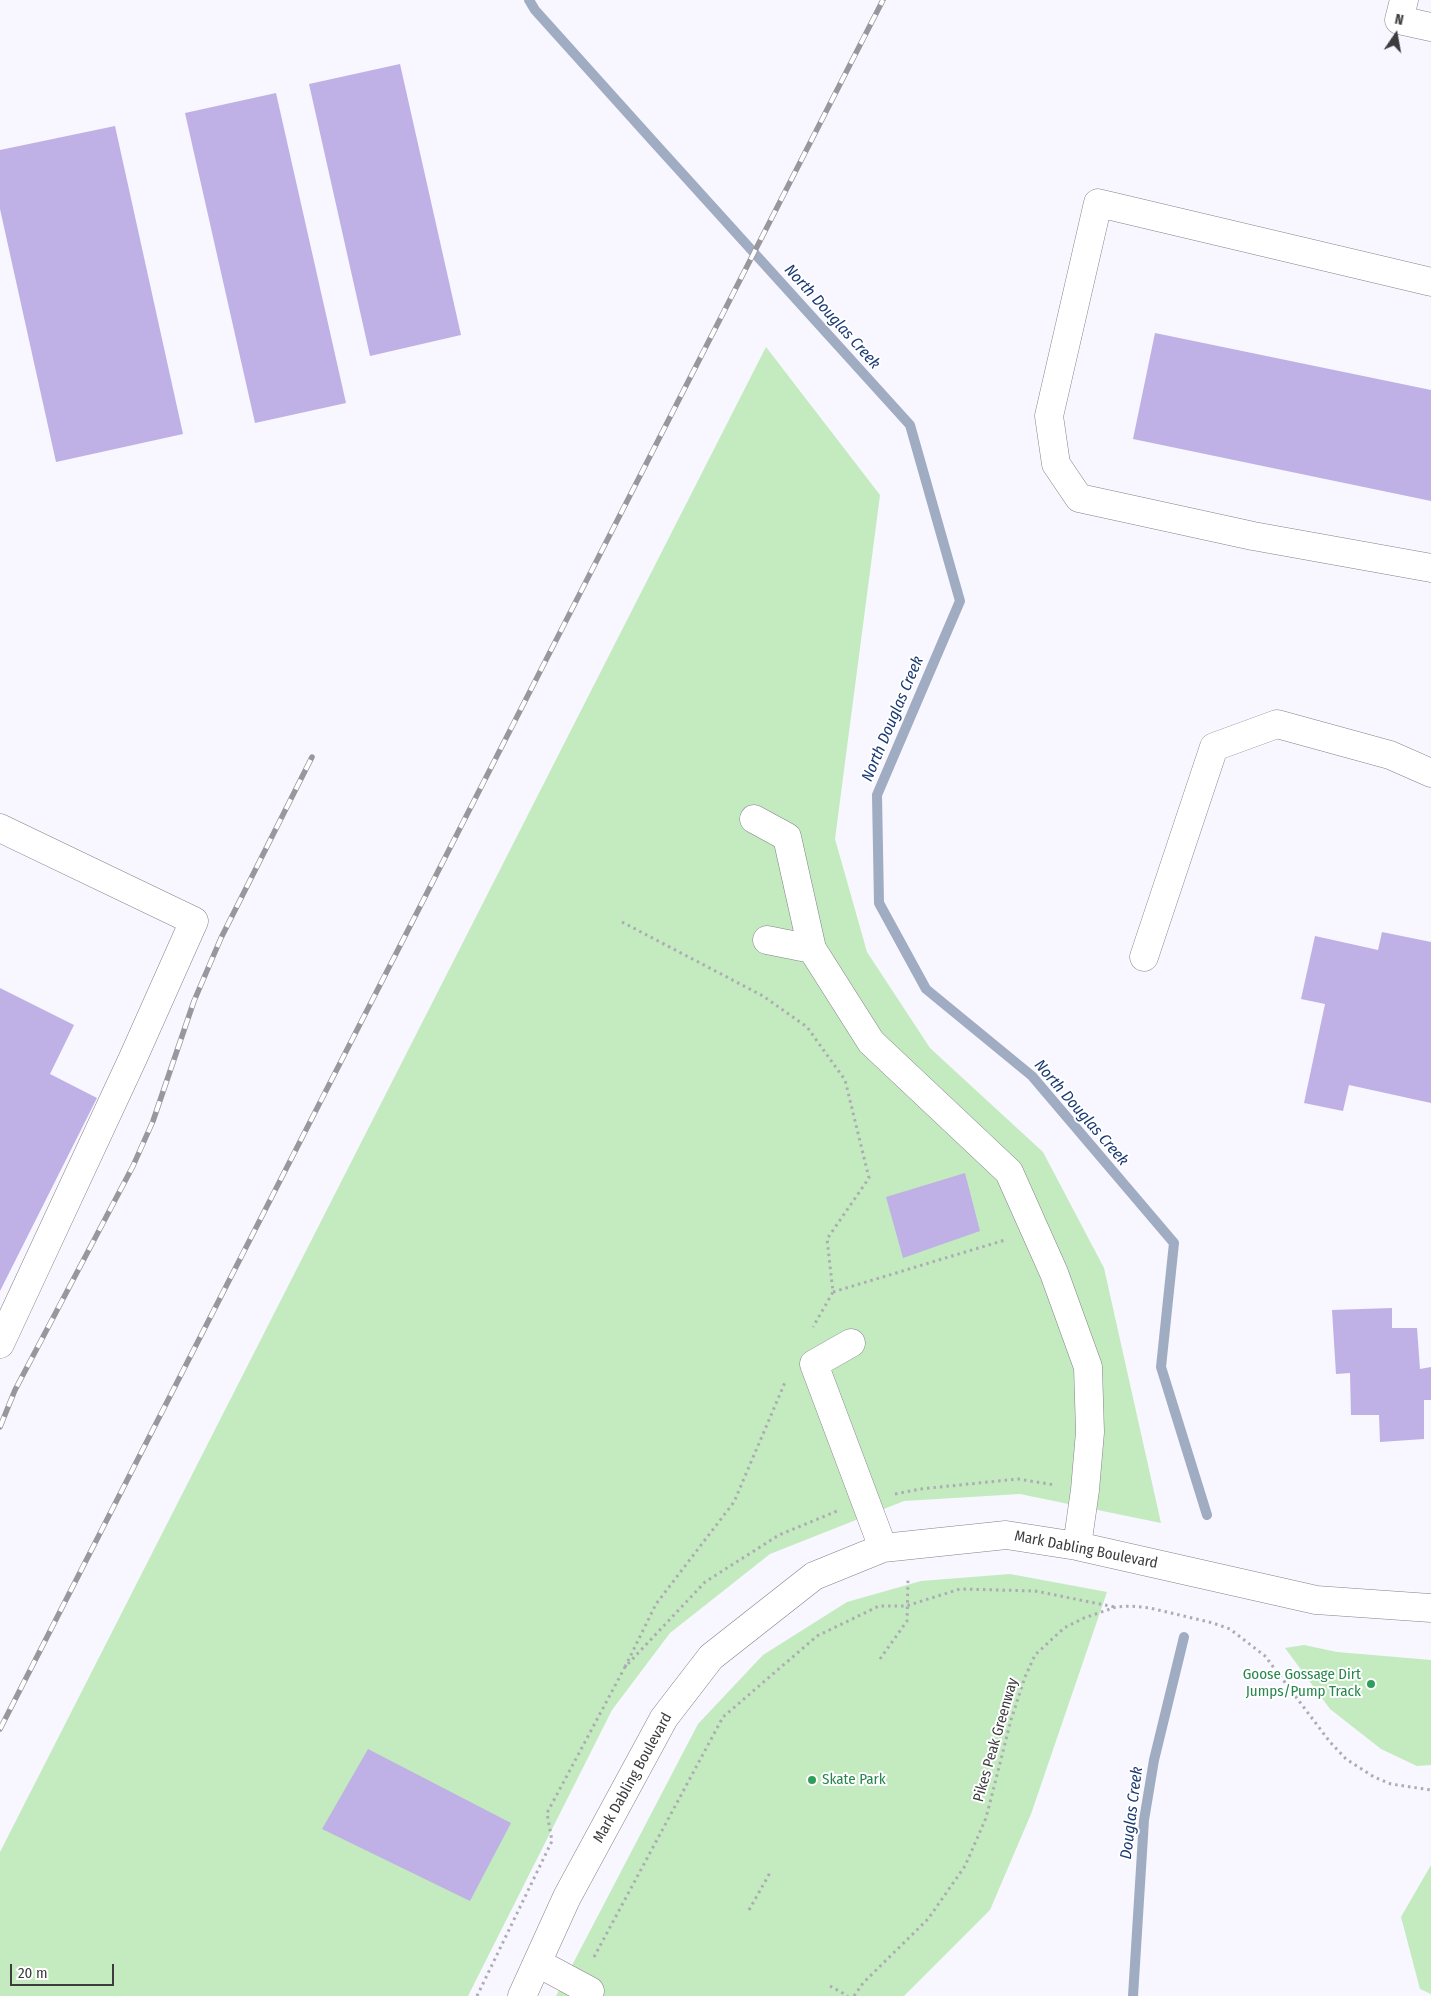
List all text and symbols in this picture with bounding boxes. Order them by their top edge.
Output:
north arrow [1371,10,1421,60]
text: N [1393,11,1405,29]
water label: North Douglas Creek [780,261,884,373]
water label: North Douglas Creek [858,654,928,784]
water label: North Douglas Creek [1030,1056,1132,1170]
street label: Mark Dabling Boulevard [1013,1527,1159,1573]
place label: Goose Gossage Dirt Jumps/Pump Track [1243,1666,1361,1701]
street label: Pikes Peak Greenway [970,1676,1022,1804]
marker: Goose Gossage Dirt Jumps/Pump Track [1365,1678,1377,1690]
street label: Mark Dabling Boulevard [590,1710,676,1846]
water label: Douglas Creek [1117,1766,1147,1860]
place label: Skate Park [822,1771,886,1789]
marker: Skate Park [806,1774,818,1786]
scale bar [12,1954,116,1986]
text: 20 m [18,1964,48,1982]

